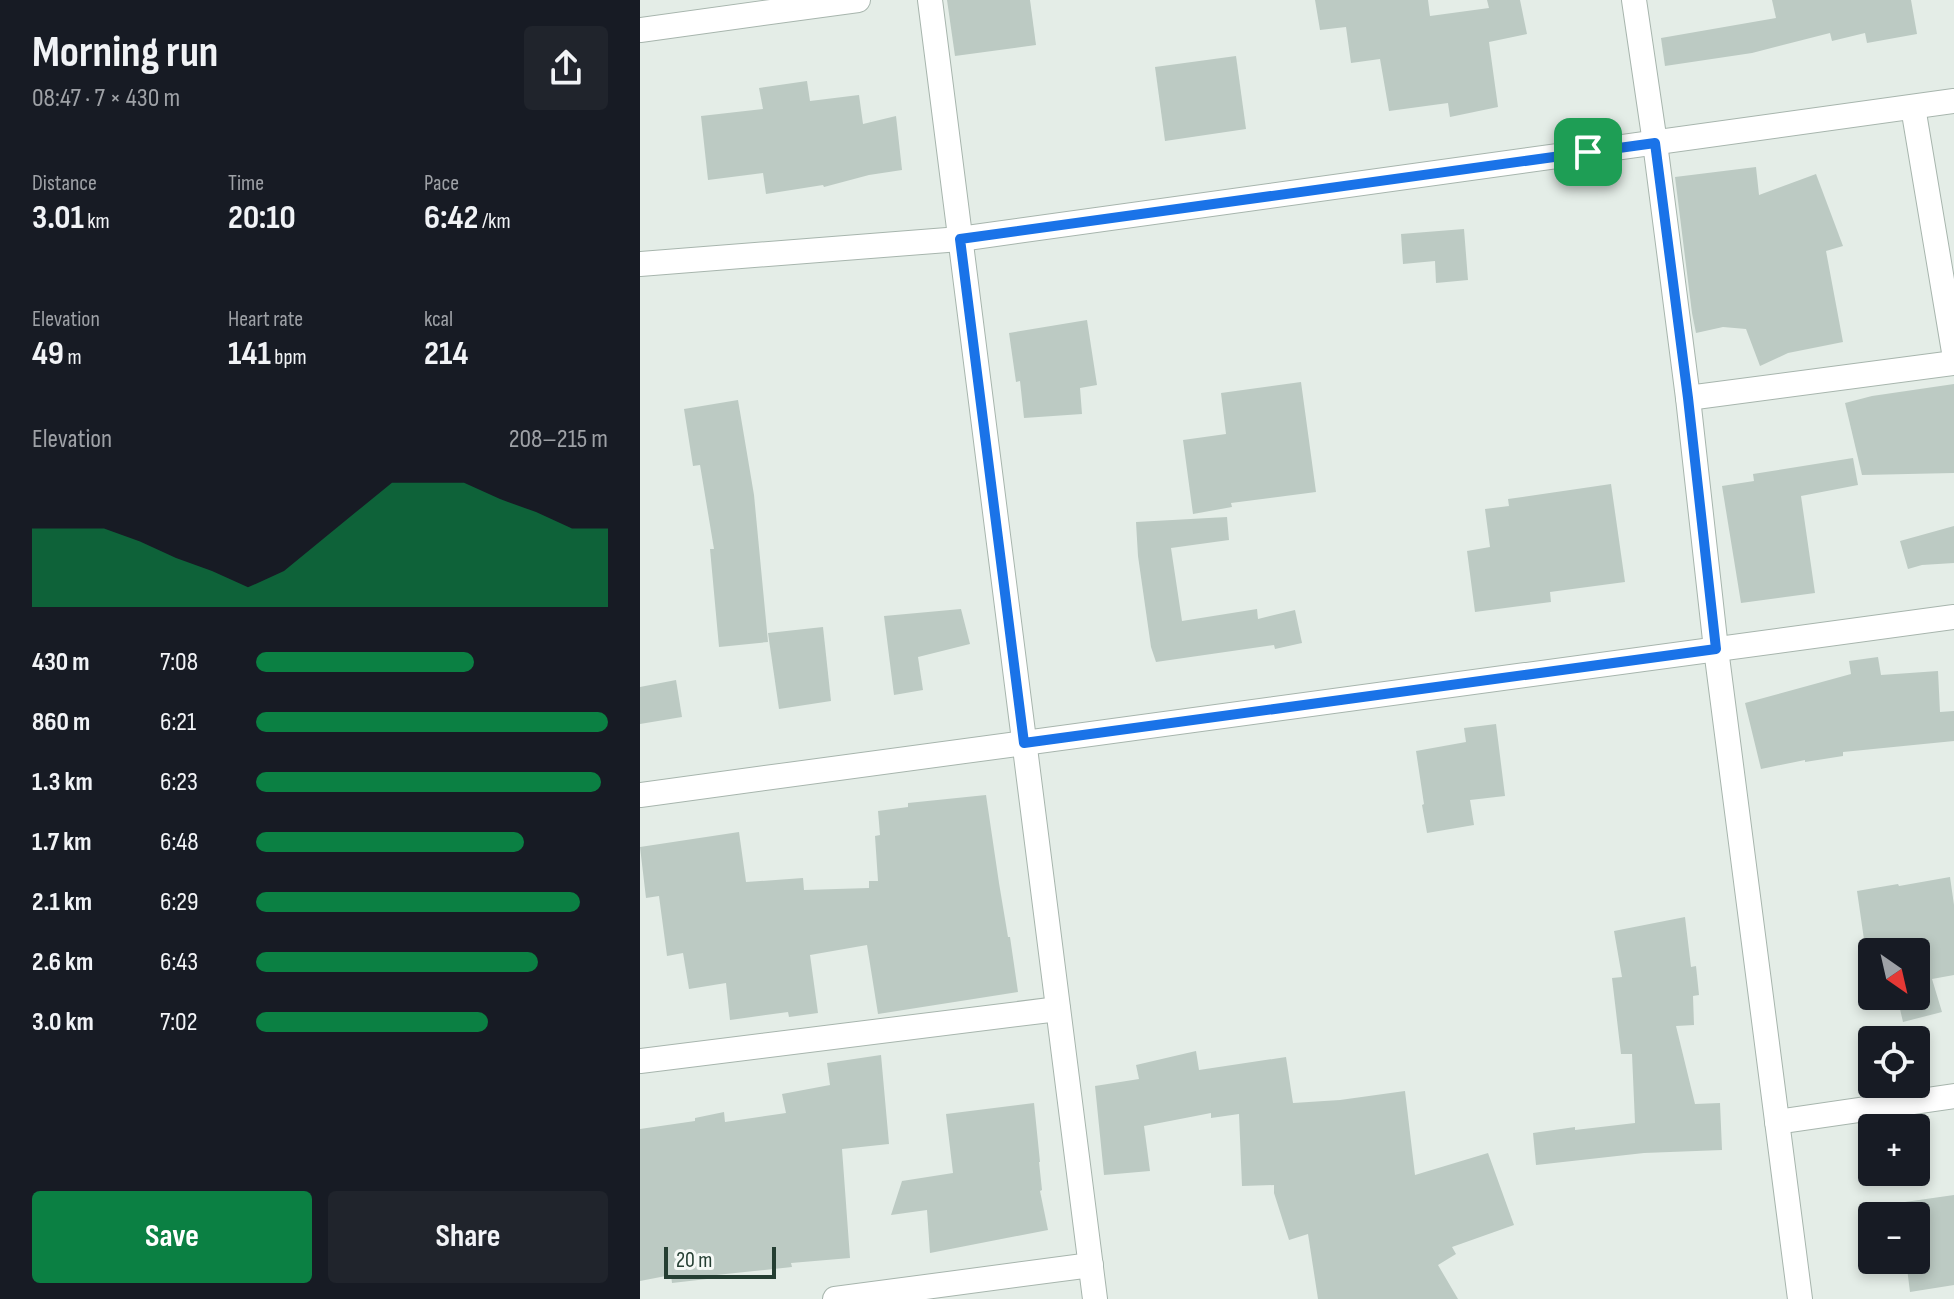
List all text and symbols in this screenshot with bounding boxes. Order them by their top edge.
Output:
text: Morning run [32,26,218,79]
button: share [524,26,608,110]
text: 08:47 · 7 × 430 m [32,83,180,114]
pin [1554,118,1622,186]
icon: arrive [1566,130,1610,174]
text: Distance [32,170,97,197]
text: Time [228,170,264,197]
text: Pace [424,170,459,197]
text: 3.01 [32,197,84,238]
text: 20:10 [228,197,296,238]
text: 6:42 [424,197,478,238]
text: km [84,208,110,235]
text: /km [478,208,511,235]
text: Elevation [32,306,100,333]
text: Heart rate [228,306,303,333]
text: kcal [424,306,453,333]
text: 49 [32,333,64,374]
text: 141 [228,333,271,374]
text: 214 [424,333,468,374]
text: m [64,344,82,371]
text: bpm [271,344,307,371]
text: Elevation [32,424,112,455]
text: 208–215 m [509,424,608,455]
text: 430 m [32,647,89,678]
text: 7:08 [160,647,198,678]
text: 860 m [32,707,90,738]
text: 6:21 [160,707,196,738]
text: 1.3 km [32,767,93,798]
text: 6:23 [160,767,198,798]
text: 1.7 km [32,827,91,858]
text: 6:48 [160,827,199,858]
text: 2.1 km [32,887,92,918]
text: 6:29 [160,887,199,918]
north arrow [1858,938,1930,1010]
map controls [1858,938,1930,1274]
text: 2.6 km [32,947,93,978]
text: 6:43 [160,947,198,978]
text: 3.0 km [32,1007,94,1038]
text: 7:02 [160,1007,197,1038]
button: locate [1858,1026,1930,1098]
button: + [1858,1114,1930,1186]
button: Save [32,1191,312,1283]
button: Share [328,1191,608,1283]
button: − [1858,1202,1930,1274]
scale bar [664,1243,776,1279]
text: 20 m [676,1247,713,1274]

